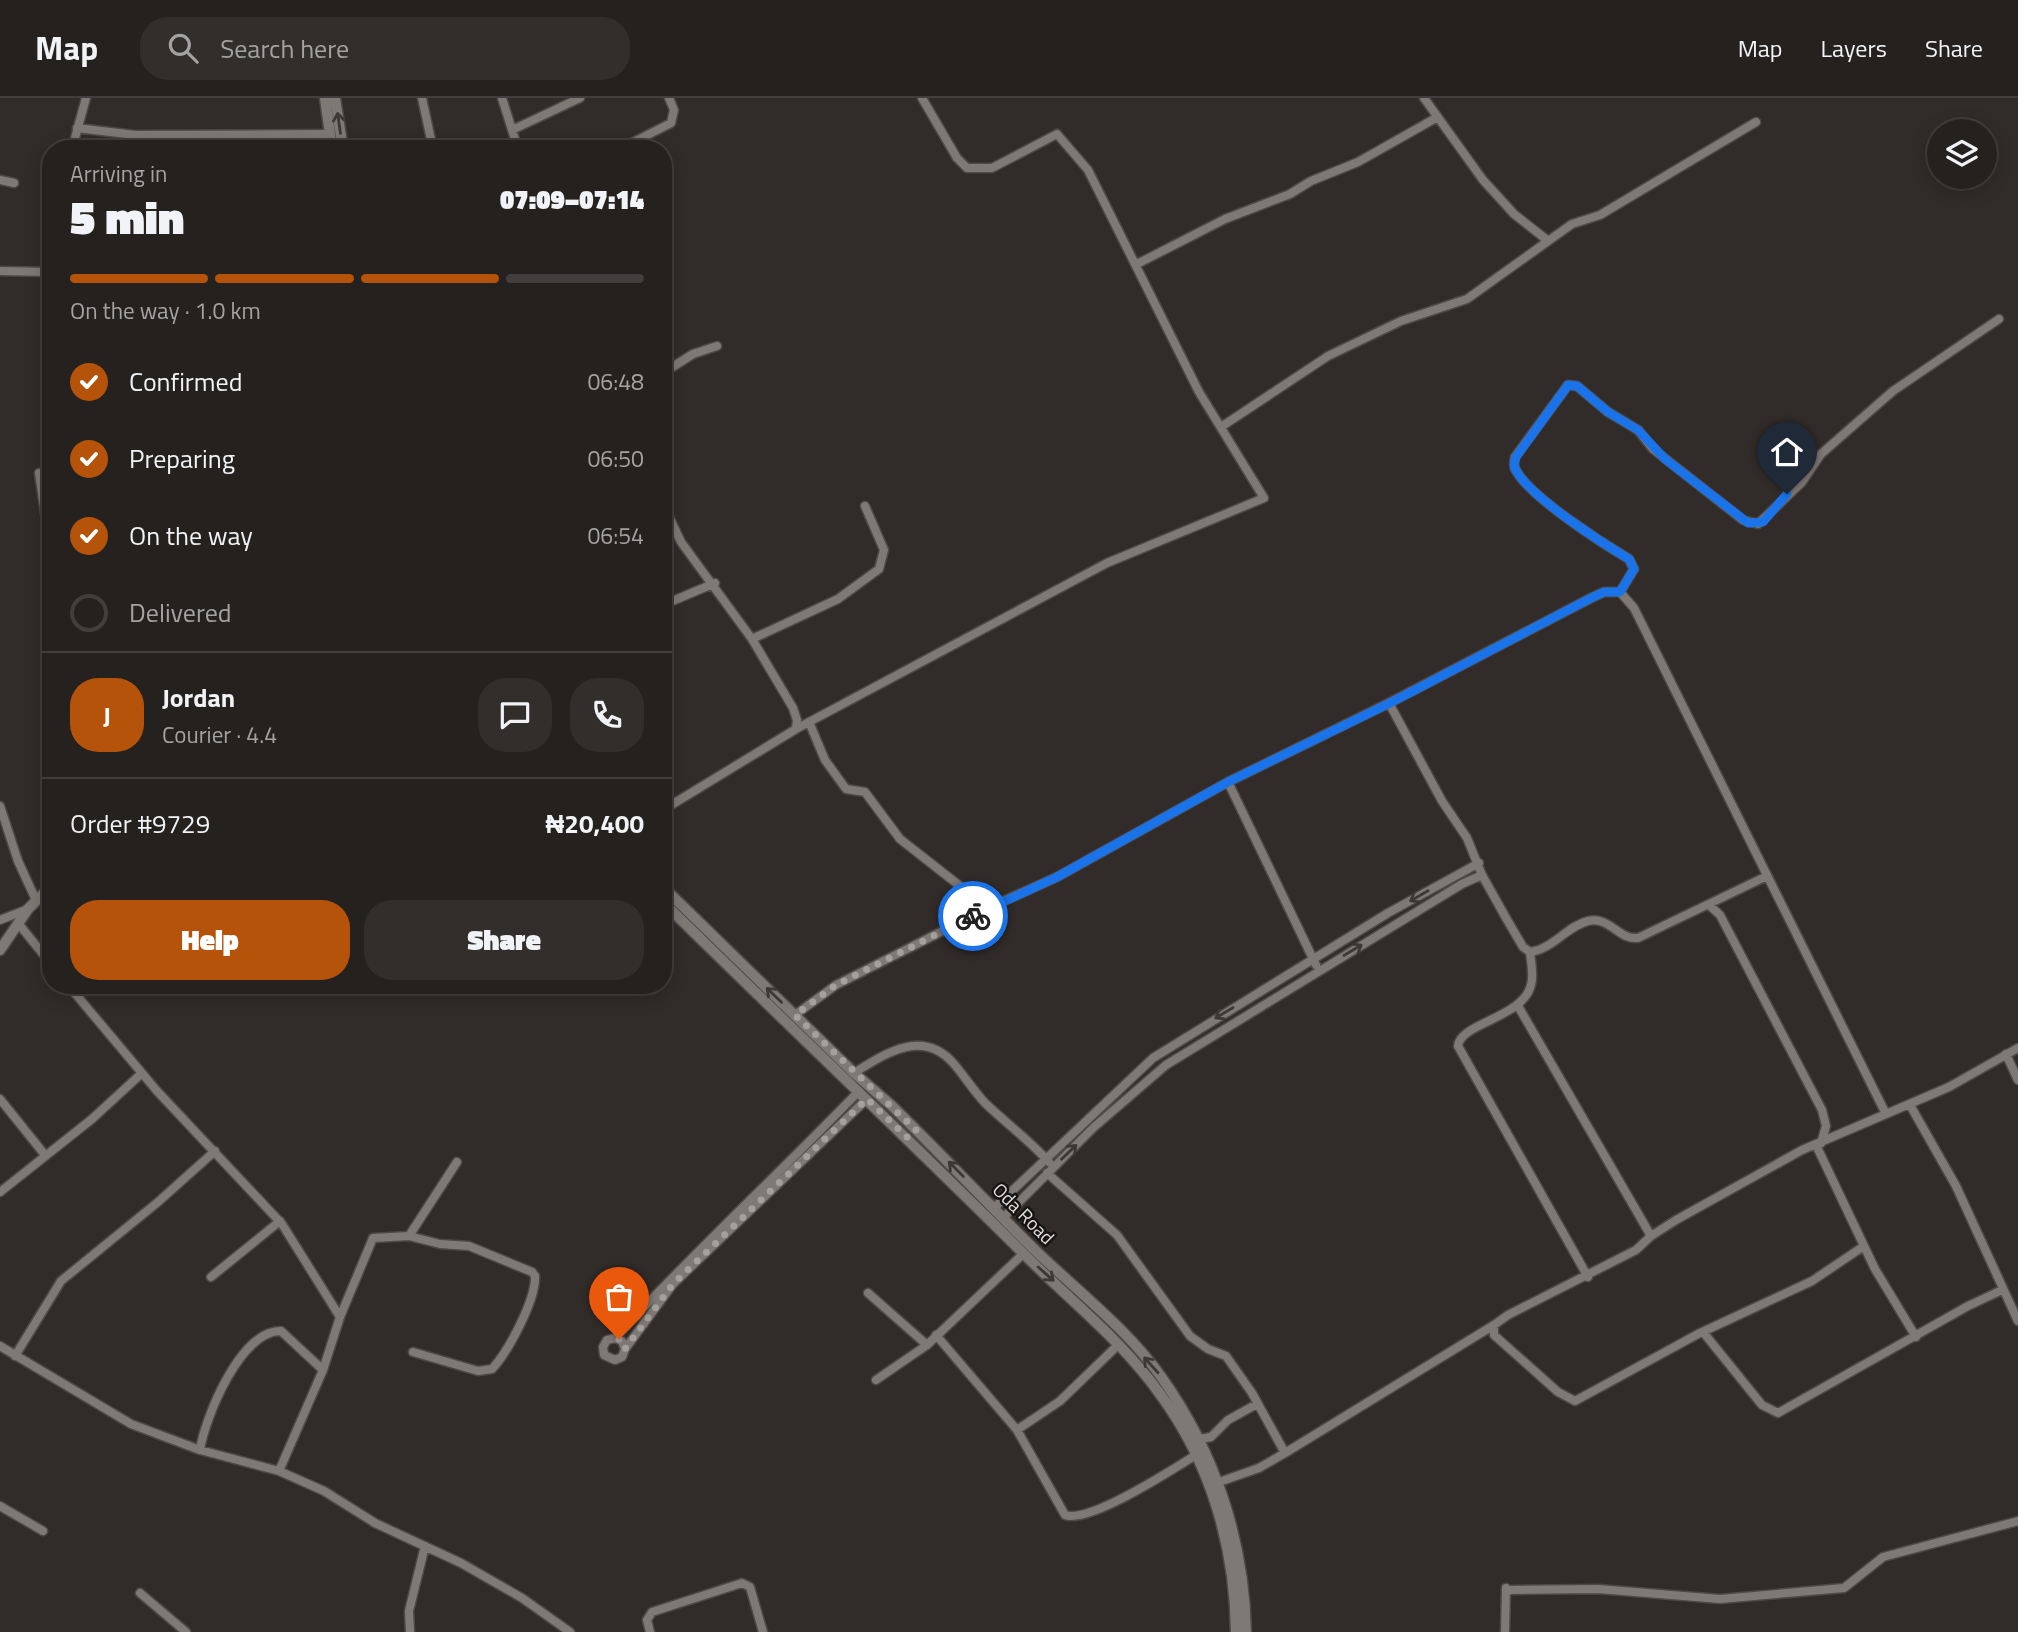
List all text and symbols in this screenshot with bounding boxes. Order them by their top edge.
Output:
search box [140,17,630,80]
text: Map [35,23,98,73]
icon: search [164,29,202,67]
text: Search here [220,29,349,68]
text: Map [1738,30,1783,66]
text: Layers [1821,30,1887,66]
text: Share [1925,30,1983,66]
one-way arrow [332,113,345,135]
map controls [1927,119,1997,189]
button: layers [1927,119,1997,189]
text: Arriving in [70,156,167,191]
text: 07:09–07:14 [500,180,644,219]
text: 5 min [70,182,184,252]
text: On the way · 1.0 km [70,293,261,328]
text: Confirmed [129,362,243,401]
icon: check [70,363,108,401]
text: 06:48 [587,364,644,399]
pin [1757,422,1817,494]
icon: home [1768,433,1806,471]
text: Preparing [129,439,235,478]
icon: check [70,440,108,478]
text: 06:50 [587,441,644,476]
text: On the way [129,516,253,555]
icon: check [70,517,108,555]
text: 06:54 [587,518,644,553]
text: Delivered [129,593,232,632]
text: Jordan [162,678,235,717]
button: chat [478,678,552,752]
button: phone [570,678,644,752]
text: J [103,696,111,735]
text: Courier · 4.4 [162,717,277,752]
text: Order #9729 [70,804,210,843]
text: ₦20,400 [546,804,644,843]
courier [938,881,1008,951]
one-way arrow [1409,889,1429,903]
icon: bike [954,897,992,935]
button: Help [70,900,350,980]
button: Share [364,900,644,980]
one-way arrow [1343,943,1363,957]
one-way arrow [766,986,783,1003]
one-way arrow [1215,1007,1235,1021]
one-way arrow [1060,1143,1077,1160]
one-way arrow [948,1161,965,1178]
street label: Oda Road [986,1175,1062,1251]
one-way arrow [1037,1266,1054,1283]
pin [589,1267,649,1339]
icon: bag [600,1278,638,1316]
one-way arrow [1143,1356,1159,1374]

